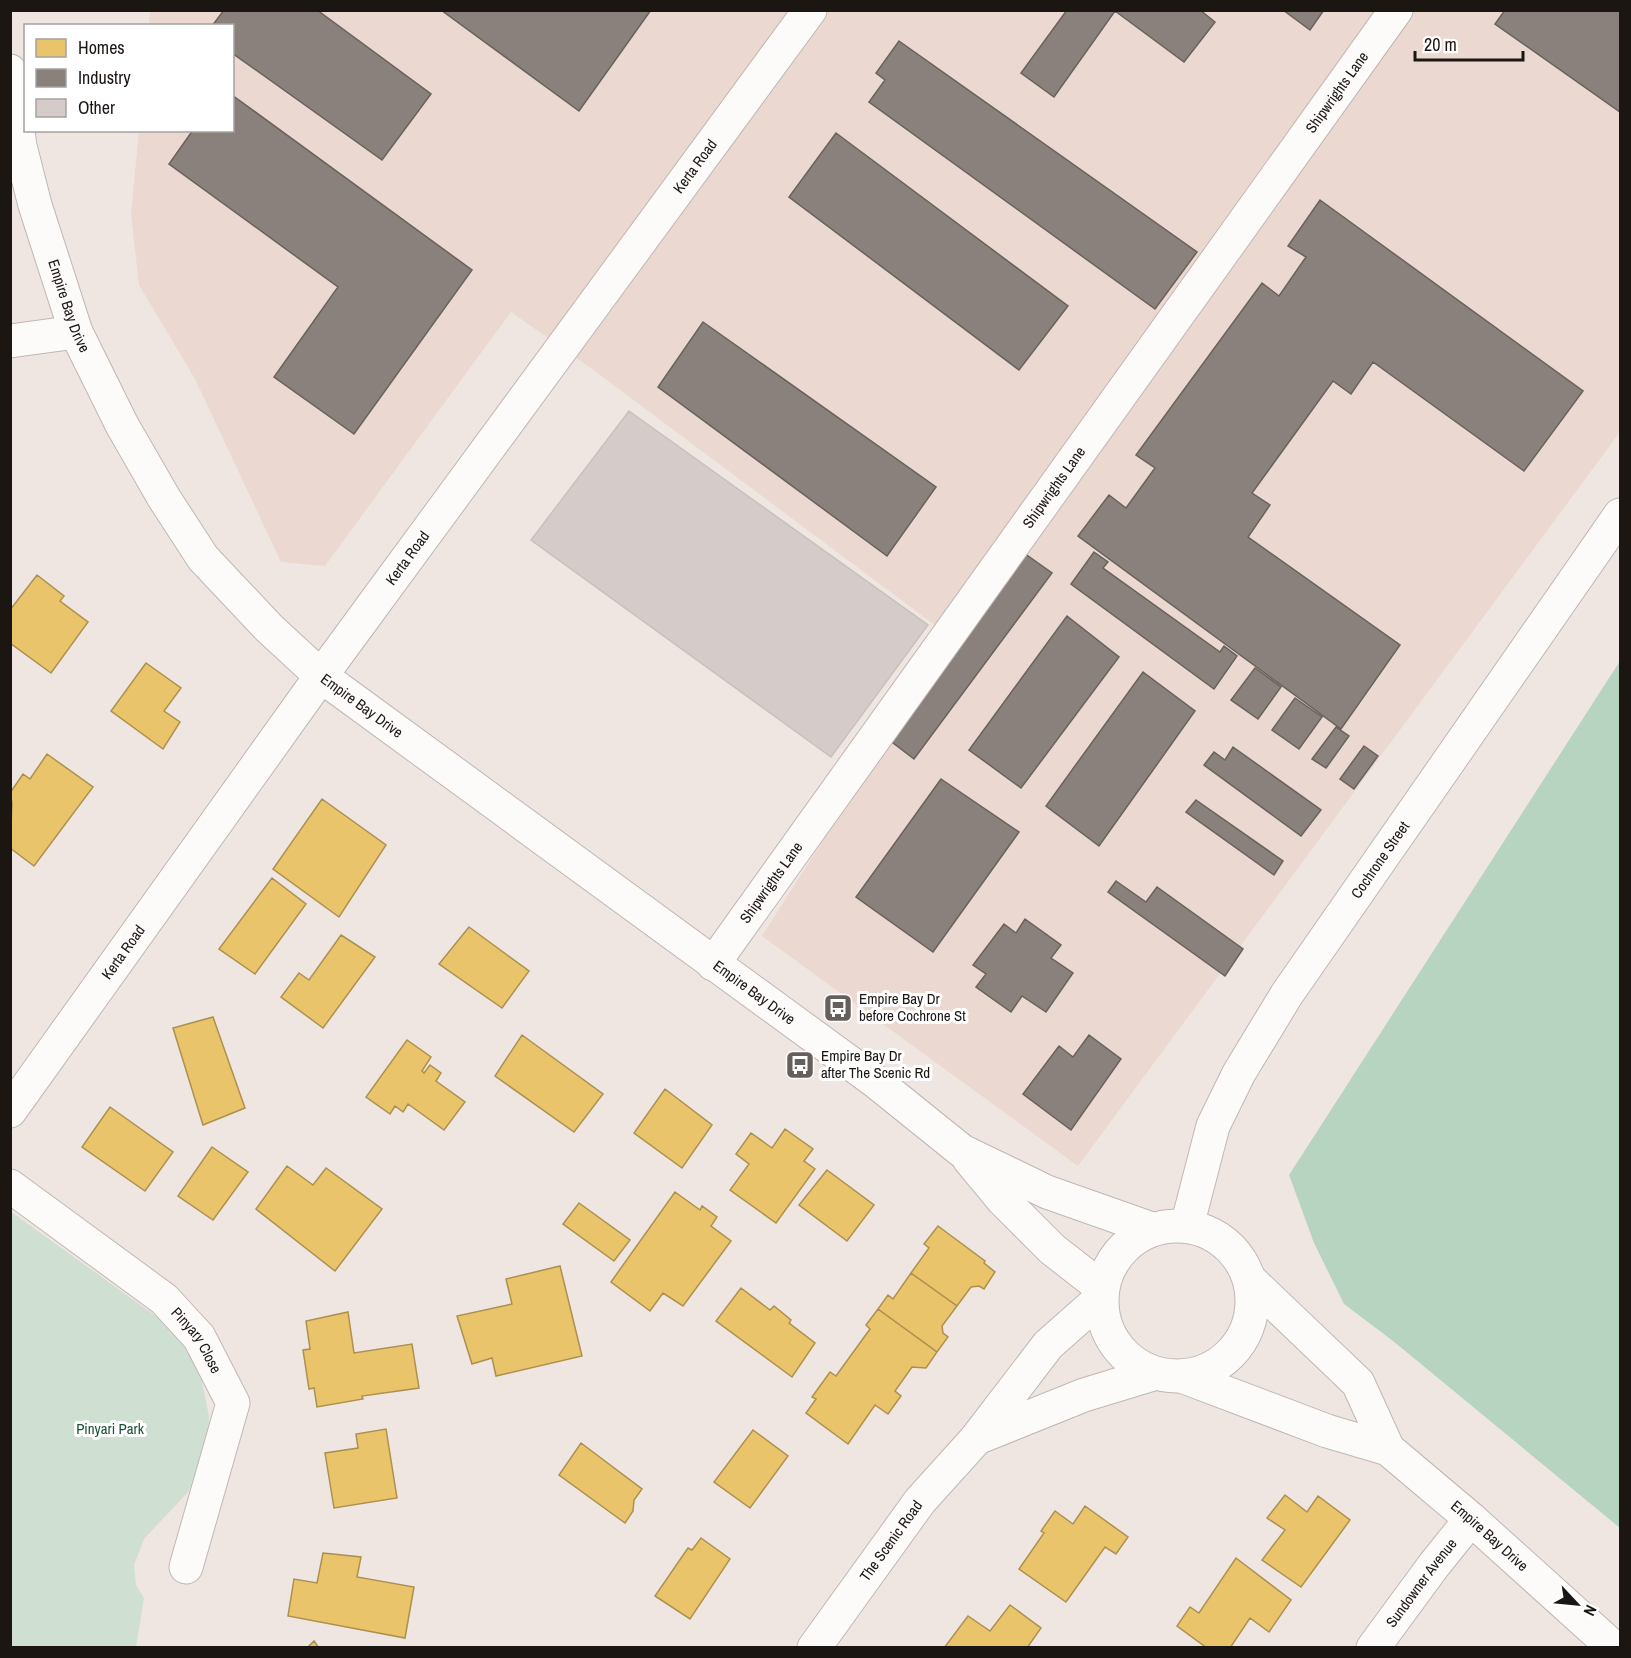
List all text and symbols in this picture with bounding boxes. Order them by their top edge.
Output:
legend [24,24,234,132]
scale bar [1415,24,1523,62]
text: 20 m [1424,32,1457,57]
text: Homes [78,35,125,60]
street label: Shipwrights Lane [1300,47,1373,137]
text: Industry [78,65,131,90]
text: Other [78,95,115,120]
street label: Kerta Road [668,135,722,197]
street label: Empire Bay Drive [43,257,96,356]
street label: Shipwrights Lane [1017,442,1090,532]
street label: Kerta Road [380,526,434,589]
street label: Empire Bay Drive [317,668,408,743]
street label: Cochrone Street [1346,816,1414,903]
street label: Shipwrights Lane [734,837,807,927]
street label: Kerta Road [96,921,150,984]
street label: Empire Bay Drive [709,955,800,1029]
place label: Empire Bay Dr before Cochrone St [859,988,966,1026]
bus stop icon: Empire Bay Dr before Cochrone St [822,992,854,1024]
place label: Empire Bay Dr after The Scenic Rd [821,1045,930,1083]
bus stop icon: Empire Bay Dr after The Scenic Rd [784,1049,816,1081]
street label: Pinyary Close [167,1302,227,1377]
park label: Pinyari Park [76,1418,145,1439]
street label: Empire Bay Drive [1446,1495,1533,1576]
street label: The Scenic Road [854,1496,927,1585]
street label: Sundowner Avenue [1381,1534,1461,1632]
north arrow [1547,1574,1607,1634]
text: N [1579,1601,1602,1620]

